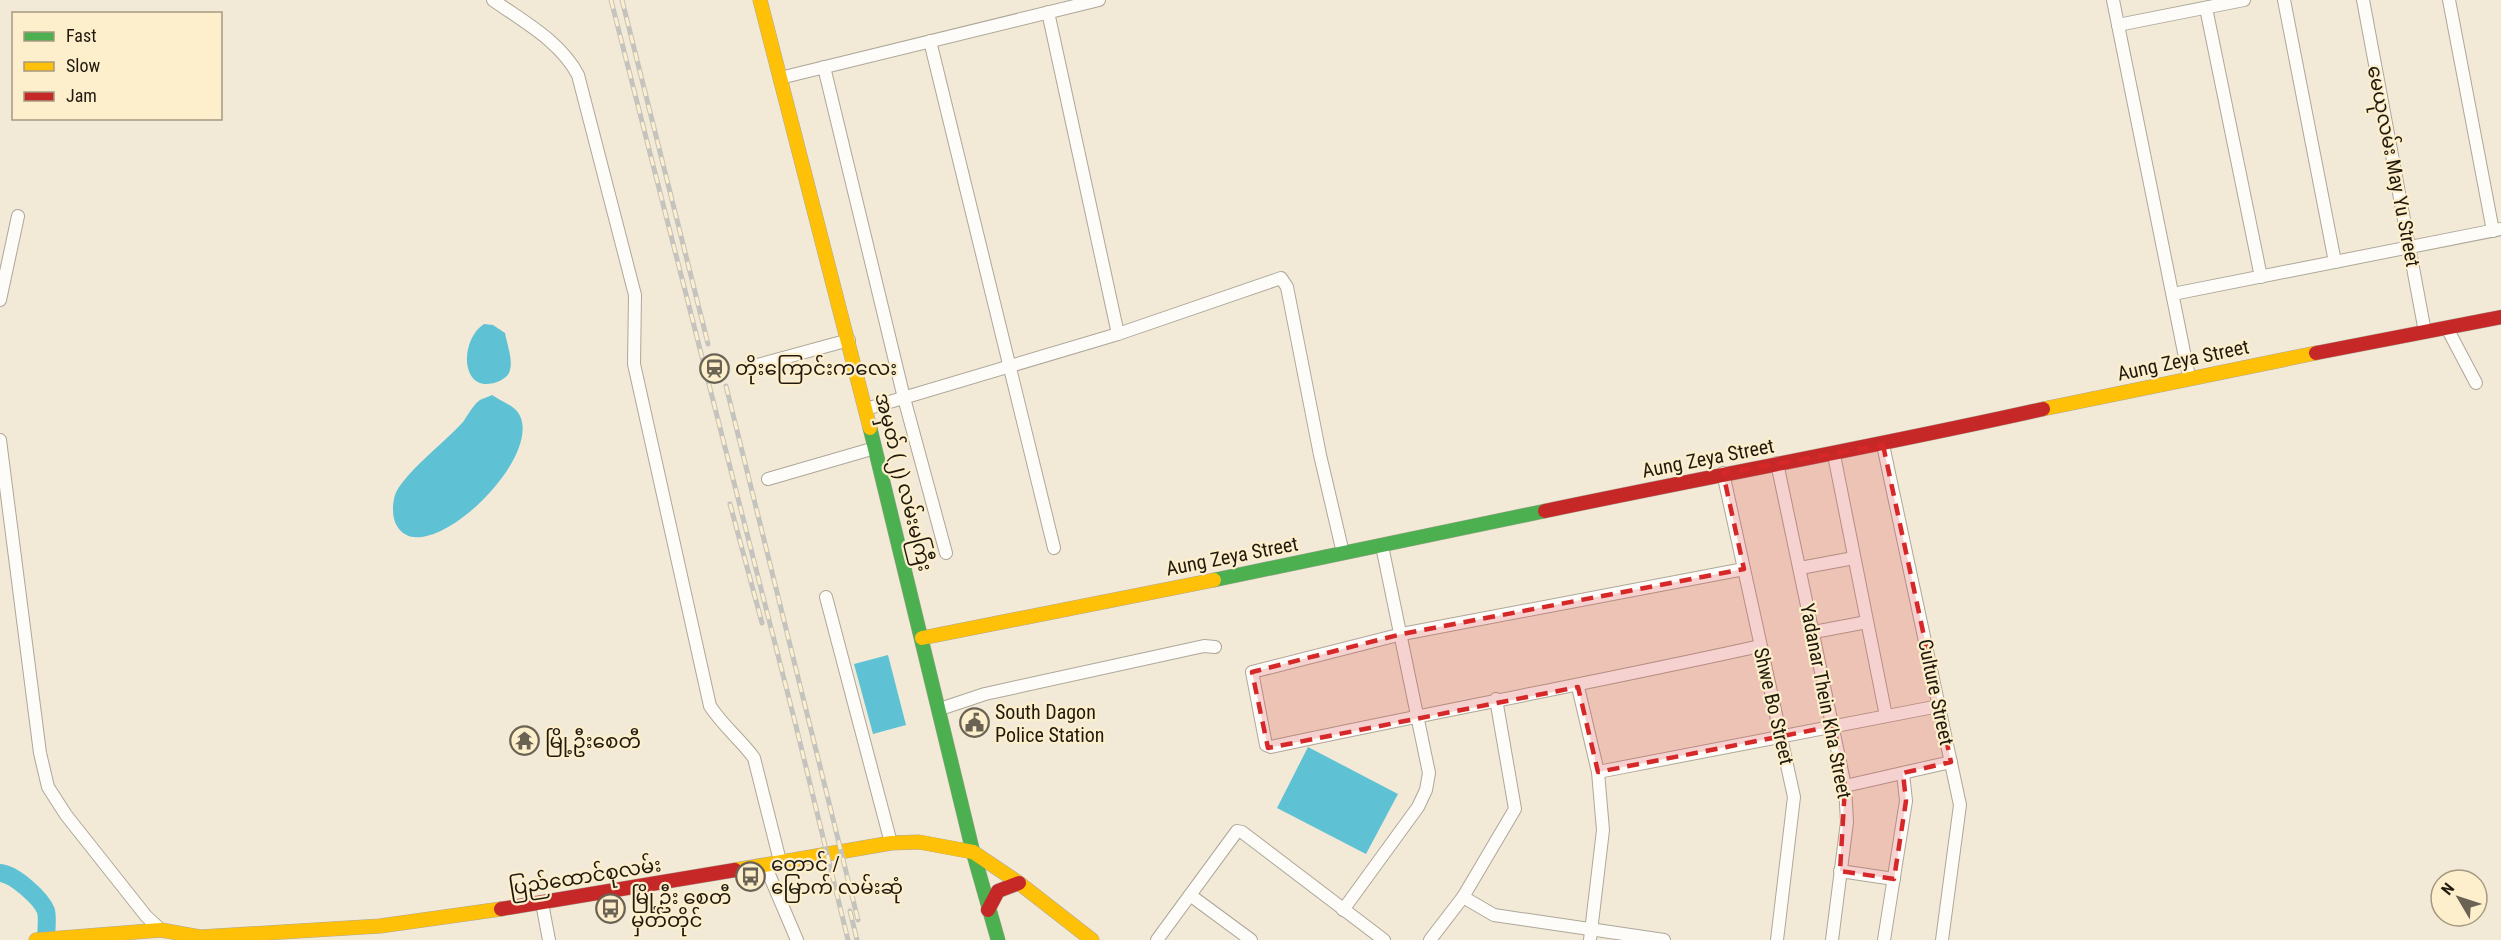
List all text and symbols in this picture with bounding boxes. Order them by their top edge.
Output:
legend [12,12,222,120]
text: Fast [66,25,97,46]
text: Slow [66,55,101,76]
street label: မေယုလမ်း May Yu Street [2358,63,2427,270]
text: Jam [66,85,97,106]
street label: Aung Zeya Street [2115,334,2251,386]
station icon: တိုးကြောင်းကလေး [698,352,730,384]
place label: တိုးကြောင်းကလေး [735,354,897,385]
street label: အမှတ် (၂) လမ်းမကြီး [865,390,940,575]
street label: Aung Zeya Street [1640,433,1776,483]
street label: Aung Zeya Street [1164,531,1300,581]
street label: Yadanar Thein Kha Street [1795,601,1857,801]
street label: Culture Street [1913,637,1959,747]
street label: Shwe Bo Street [1749,645,1799,767]
place label: South Dagon Police Station [995,700,1104,747]
public building icon: South Dagon Police Station [958,707,990,739]
temple icon: မြို့ဦးစေတီ [508,725,540,757]
place label: မြို့ဦးစေတီ [545,727,641,757]
street label: ပြည်ထောင်စုလမ်း [507,850,664,905]
place label: တောင် / မြောက် လမ်းဆုံ [771,850,903,904]
bus stop icon: တောင် / မြောက် လမ်းဆုံ [734,860,766,892]
north arrow [2429,868,2489,928]
text: N [2437,879,2458,899]
place label: မြို့ဦး စေတီ မှတ်တိုင် [631,883,732,937]
bus stop icon: မြို့ဦး စေတီ မှတ်တိုင် [594,892,626,924]

